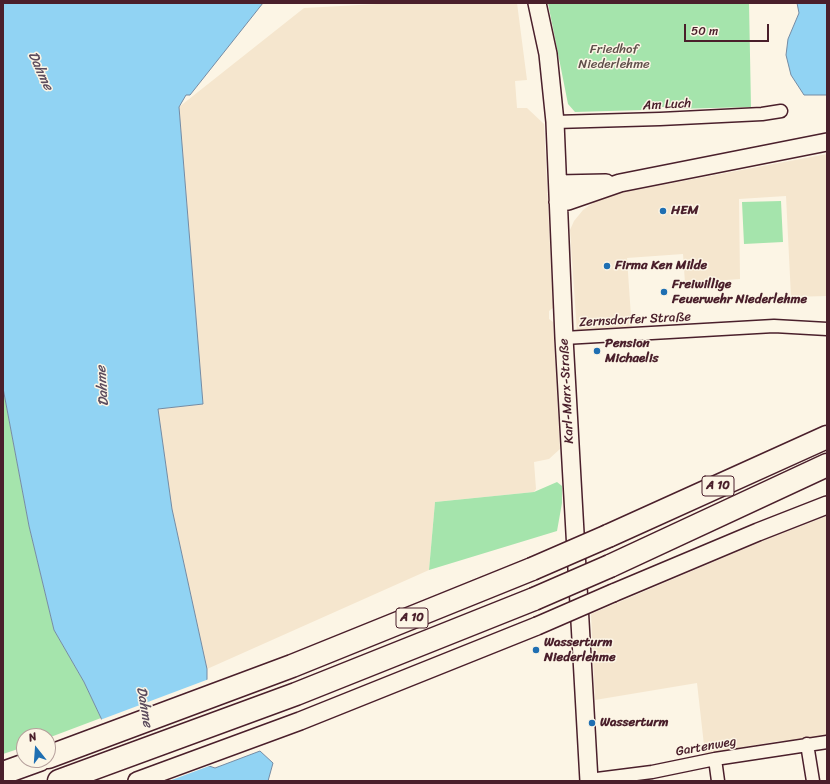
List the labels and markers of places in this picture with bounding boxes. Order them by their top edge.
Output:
place label: HEM [671,203,699,219]
marker: HEM [658,206,668,216]
place label: Firma Ken Milde [615,258,707,274]
marker: Firma Ken Milde [602,261,612,271]
place label: Freiwillige Feuerwehr Niederlehme [672,277,807,308]
marker: Freiwillige Feuerwehr Niederlehme [659,287,669,297]
place label: Pension Michaelis [605,336,659,367]
marker: Pension Michaelis [592,346,602,356]
place label: Wasserturm Niederlehme [544,635,616,666]
marker: Wasserturm Niederlehme [531,645,541,655]
place label: Wasserturm [600,715,668,731]
marker: Wasserturm [587,718,597,728]

